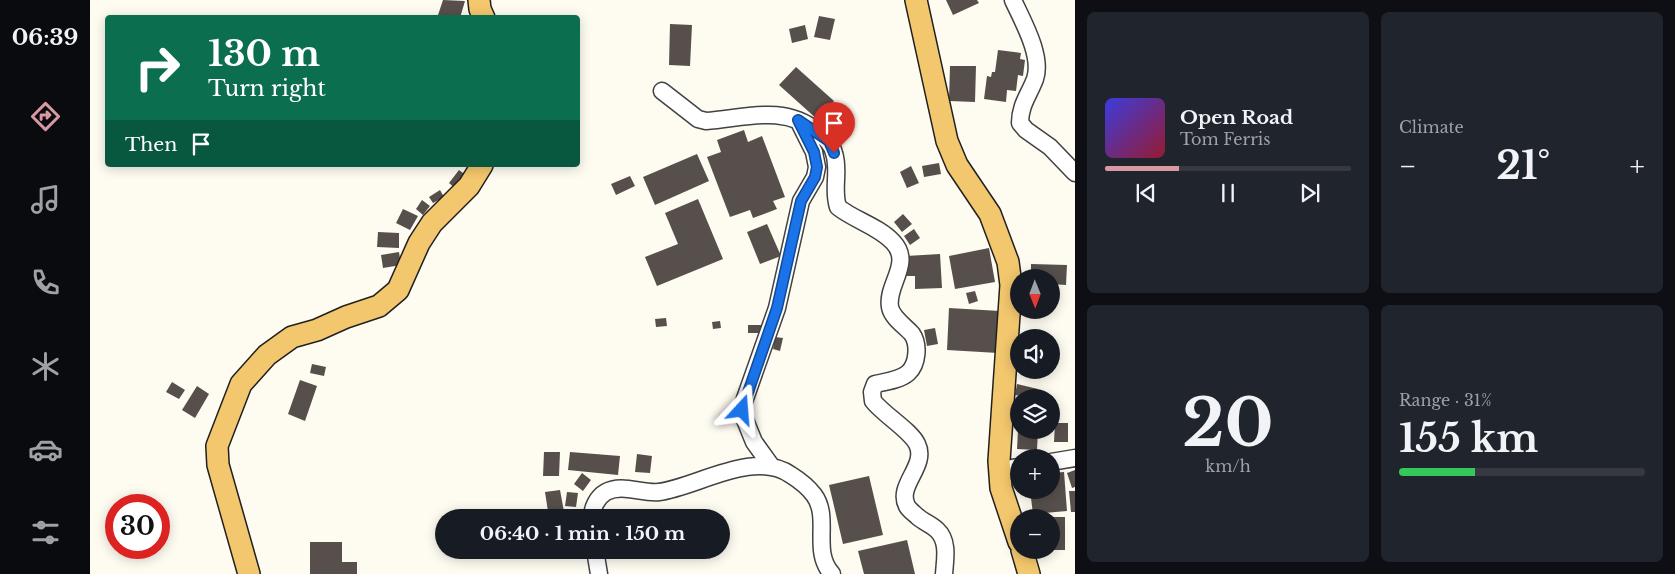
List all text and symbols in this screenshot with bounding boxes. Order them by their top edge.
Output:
text: 06:39 [12,24,78,51]
text: 130 m [208,32,320,75]
icon: right [125,35,190,100]
text: Turn right [208,75,326,102]
icon: directions [28,99,63,134]
pin [813,102,855,153]
text: Open Road [1180,106,1293,129]
icon: arrive [820,109,848,137]
text: Climate [1399,117,1464,137]
text: Tom Ferris [1180,129,1271,149]
icon: arrive [187,130,215,158]
text: Then [125,133,177,156]
text: 21° [1496,142,1550,189]
text: − [1399,149,1417,184]
text: + [1630,149,1645,184]
icon: previous [1132,179,1160,207]
icon: pause [1214,179,1242,207]
icon: next [1296,179,1324,207]
icon: music [28,182,63,217]
icon: phone [28,265,63,300]
north arrow [1010,269,1060,319]
map controls [1010,269,1060,559]
button: sound [1010,329,1060,379]
icon: climate [28,349,63,384]
position arrow [715,383,767,435]
text: 20 [1182,383,1274,464]
button: layers [1010,389,1060,439]
text: Range · 31% [1399,390,1492,410]
text: 155 km [1399,415,1538,462]
icon: car [28,432,63,467]
button: + [1010,449,1060,499]
text: km/h [1205,456,1251,476]
speed limit sign: 30 [105,494,170,559]
button: − [1010,509,1060,559]
icon: filters [28,515,63,550]
text: 06:40 · 1 min · 150 m [480,522,685,545]

